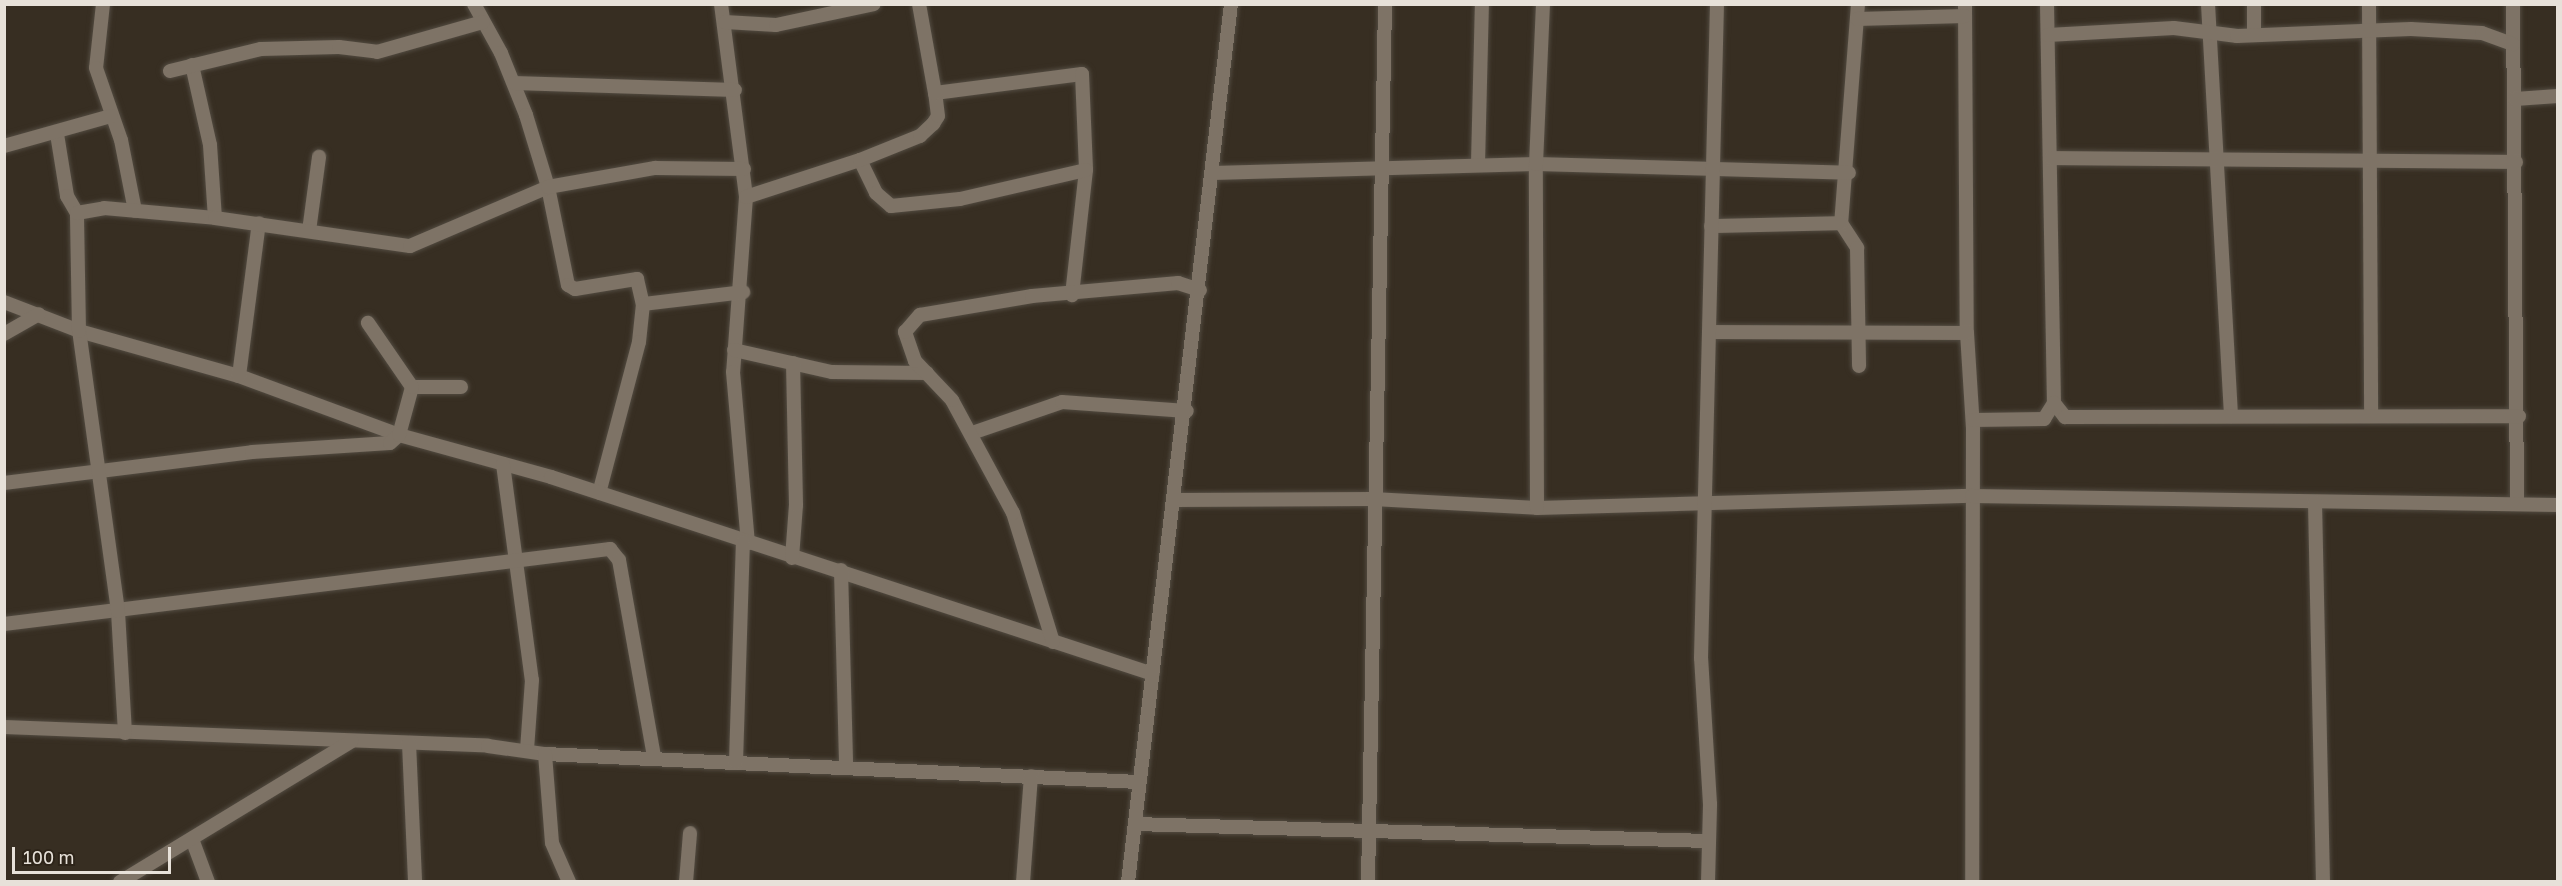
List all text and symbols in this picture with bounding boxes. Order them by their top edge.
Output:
scale bar [15,835,174,873]
text: 100 m [23,846,74,868]

